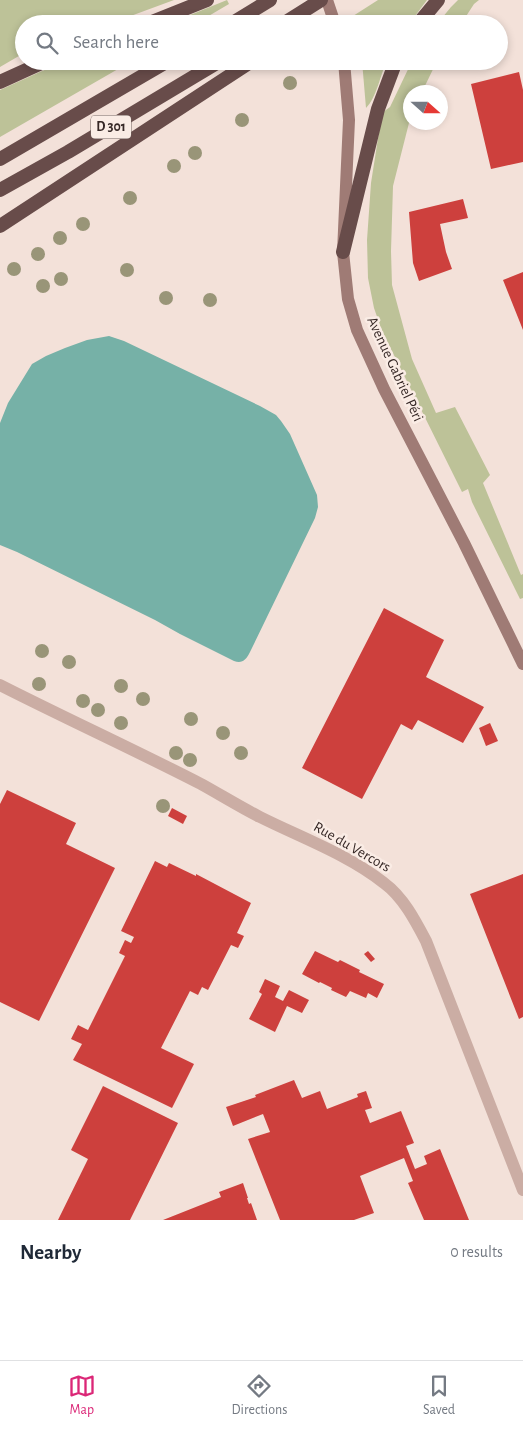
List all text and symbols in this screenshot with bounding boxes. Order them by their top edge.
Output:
search box [15,15,508,70]
icon: search [33,29,61,57]
text: Search here [73,33,159,52]
north arrow [403,85,448,130]
road number: D 301 [91,115,131,138]
street label: Avenue Gabriel Péri [364,314,426,424]
street label: Rue du Vercors [311,819,393,875]
text: Nearby [20,1242,81,1263]
text: 0 results [450,1244,503,1260]
tab: Map [68,1372,96,1419]
tab: Directions [232,1372,287,1419]
tab: Saved [423,1372,455,1419]

